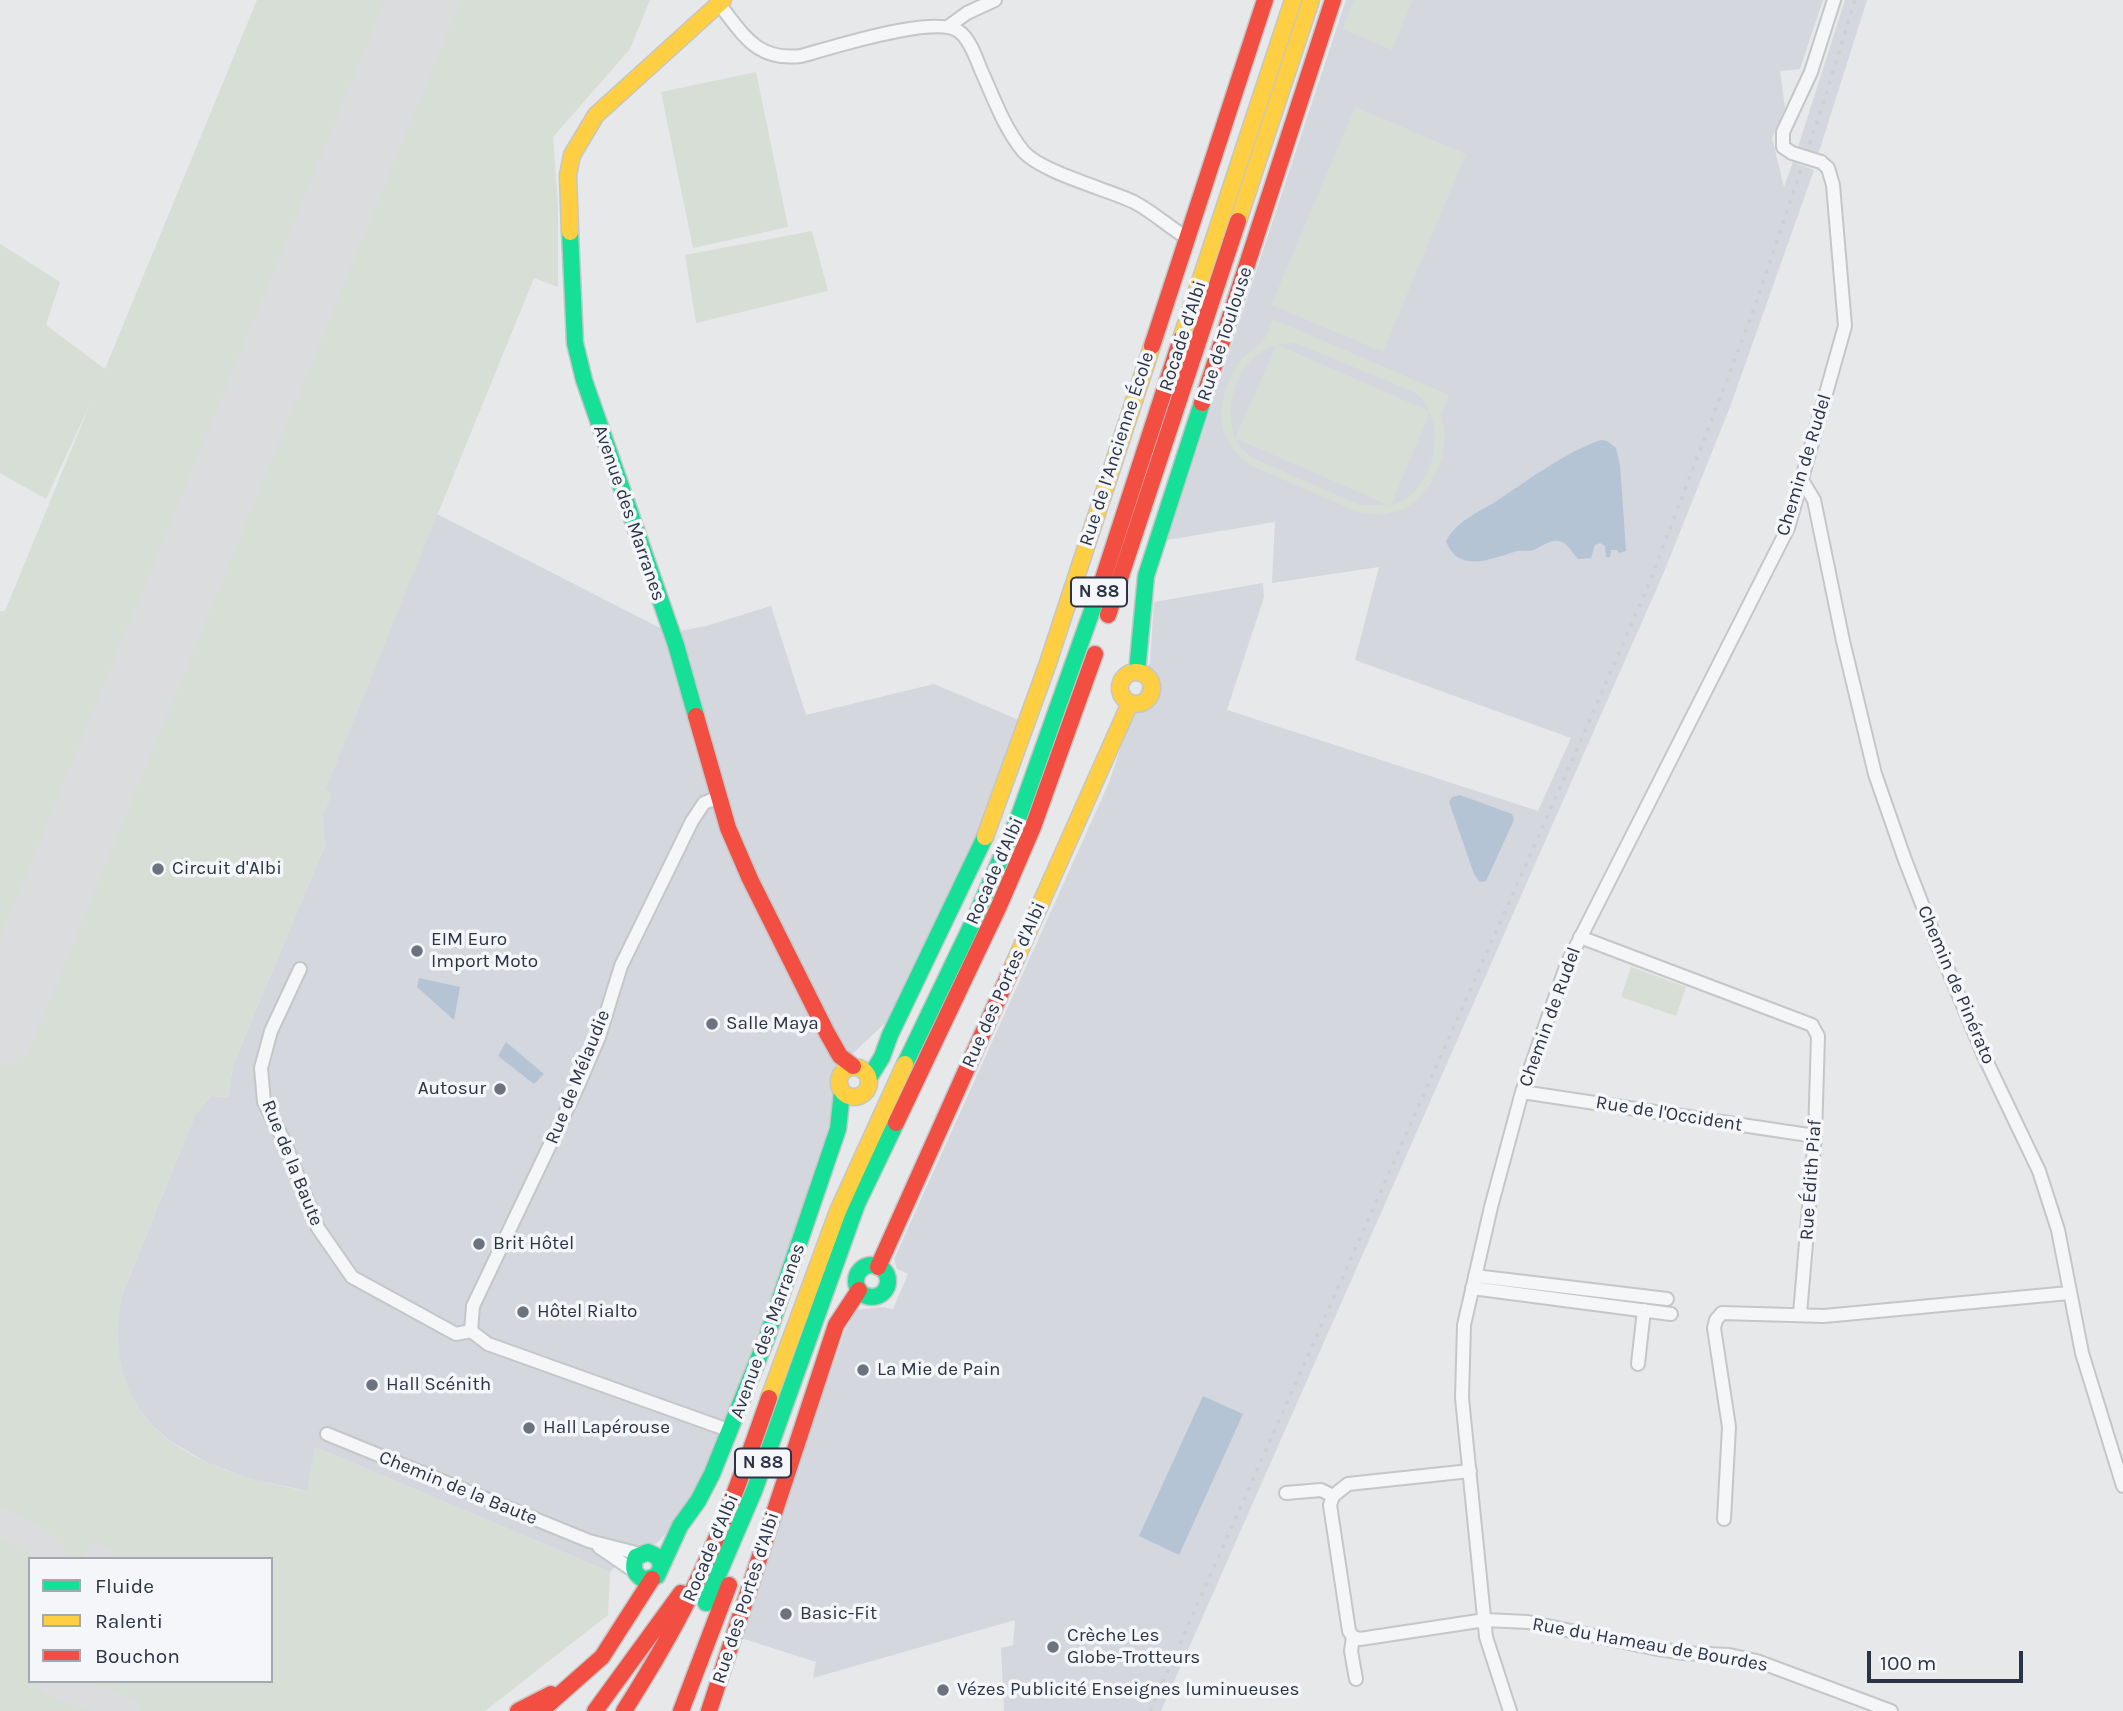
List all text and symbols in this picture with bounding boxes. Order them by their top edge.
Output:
street label: Rue de Toulouse [1193,264,1257,404]
street label: Rocade d'Albi [1154,278,1212,394]
street label: Rue de l’Ancienne École [1075,349,1159,549]
street label: Chemin de Rudel [1772,391,1836,539]
street label: Avenue des Marranes [588,422,670,604]
road number: N 88 [1071,578,1127,606]
street label: Rocade d'Albi [961,814,1029,928]
place label: Circuit d'Albi [172,858,282,880]
marker: Circuit d'Albi [150,861,166,877]
street label: Rue des Portes d'Albi [957,899,1051,1071]
street label: Chemin de Pinérato [1912,902,2000,1068]
place label: EIM Euro Import Moto [431,929,538,973]
marker: EIM Euro Import Moto [409,943,425,959]
street label: Chemin de Rudel [1514,944,1586,1090]
street label: Rue de Mélaudie [541,1007,615,1147]
place label: Salle Maya [726,1013,819,1035]
marker: Salle Maya [704,1016,720,1032]
place label: Autosur [418,1078,486,1100]
marker: Autosur [492,1081,508,1097]
street label: Rue de l'Occident [1594,1091,1744,1137]
street label: Rue de la Baute [256,1097,328,1229]
street label: Rue Édith Piaf [1795,1119,1827,1241]
place label: Brit Hôtel [493,1233,574,1255]
marker: Brit Hôtel [471,1236,487,1252]
street label: Avenue des Marranes [726,1240,810,1422]
place label: Hôtel Rialto [537,1301,637,1323]
marker: Hôtel Rialto [515,1304,531,1320]
place label: La Mie de Pain [877,1359,1001,1381]
marker: La Mie de Pain [855,1362,871,1378]
place label: Hall Scénith [386,1374,491,1396]
marker: Hall Scénith [364,1377,380,1393]
place label: Hall Lapérouse [543,1417,670,1439]
marker: Hall Lapérouse [521,1420,537,1436]
street label: Chemin de la Baute [375,1446,541,1530]
road number: N 88 [735,1448,791,1478]
street label: Rocade d'Albi [678,1491,744,1605]
street label: Rue des Portes d'Albi [707,1509,785,1687]
legend [28,1557,273,1683]
text: Fluide [95,1574,154,1598]
place label: Basic-Fit [800,1603,877,1625]
marker: Basic-Fit [778,1606,794,1622]
text: Ralenti [95,1609,163,1633]
street label: Rue du Hameau de Bourdes [1530,1613,1770,1677]
place label: Crèche Les Globe-Trotteurs [1067,1625,1200,1669]
scale bar [1871,1638,2027,1682]
marker: Crèche Les Globe-Trotteurs [1045,1639,1061,1655]
text: Bouchon [95,1644,180,1668]
text: 100 m [1880,1651,1937,1675]
place label: Vézes Publicité Enseignes luminueuses [957,1679,1299,1701]
marker: Vézes Publicité Enseignes luminueuses [935,1682,951,1698]

